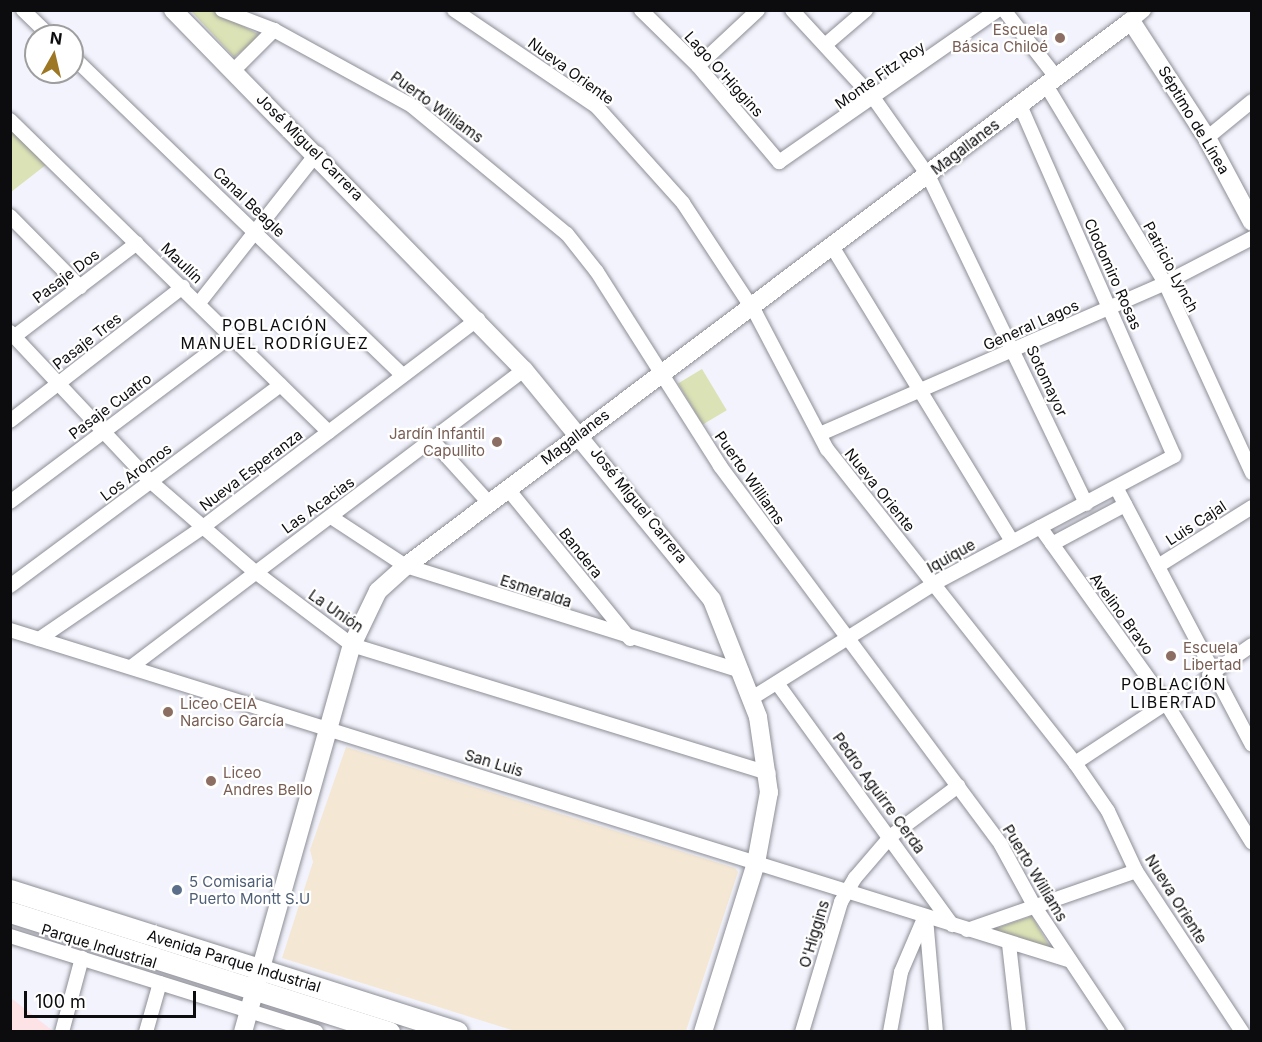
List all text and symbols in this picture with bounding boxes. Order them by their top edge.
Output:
place label: Escuela Básica Chiloé [952,20,1048,55]
north arrow [24,24,84,84]
text: N [49,27,64,49]
street label: Lago O'Higgins [681,28,767,120]
marker: Escuela Básica Chiloé [1053,31,1067,45]
street label: Nueva Oriente [525,34,617,108]
street label: Monte Fitz Roy [832,37,928,113]
street label: Séptimo de Línea [1155,63,1233,177]
street label: Puerto Williams [387,67,487,147]
street label: José Miguel Carrera [253,90,367,204]
street label: Magallanes [927,115,1003,179]
street label: Canal Beagle [209,163,289,241]
street label: Clodomiro Rosas [1080,216,1146,332]
street label: Patricio Lynch [1140,219,1202,315]
street label: Maullín [158,239,206,287]
street label: Pasaje Dos [29,245,103,307]
street label: General Lagos [981,296,1081,354]
street label: Pasaje Tres [49,309,125,373]
district label: POBLACIÓN MANUEL RODRÍGUEZ [181,315,369,353]
street label: Sotomayor [1023,343,1071,419]
street label: Pasaje Cuatro [65,369,155,443]
street label: Magallanes [537,405,613,469]
place label: Jardín Infantil Capullito [389,424,485,459]
street label: Nueva Esperanza [196,425,306,515]
street label: Puerto Williams [711,428,789,528]
marker: Jardín Infantil Capullito [490,435,504,449]
street label: Los Aromos [97,439,175,505]
street label: José Miguel Carrera [587,443,691,567]
street label: Nueva Oriente [841,445,919,535]
street label: Las Acacias [278,473,358,537]
street label: Luis Cajal [1163,497,1229,549]
street label: Bandera [555,524,607,582]
street label: Iquique [924,535,978,577]
street label: Avelino Bravo [1086,570,1158,658]
street label: Esmeralda [498,571,574,611]
street label: La Unión [305,586,367,636]
place label: Escuela Libertad [1183,638,1242,673]
marker: Escuela Libertad [1164,649,1178,663]
district label: POBLACIÓN LIBERTAD [1121,674,1227,712]
place label: Liceo CEIA Narciso García [180,694,284,729]
marker: Liceo CEIA Narciso García [161,705,175,719]
street label: Pedro Aguirre Cerda [829,729,929,857]
street label: San Luis [463,746,525,780]
place label: Liceo Andres Bello [223,763,312,798]
marker: Liceo Andres Bello [204,774,218,788]
street label: Puerto Williams [999,821,1071,925]
street label: Nueva Oriente [1141,851,1211,947]
place label: 5 Comisaria Puerto Montt S.U [189,872,310,907]
marker: 5 Comisaria Puerto Montt S.U [170,883,184,897]
street label: O'Higgins [795,898,833,970]
street label: Parque Industrial [39,920,159,972]
street label: Avenida Parque Industrial [145,926,323,996]
scale bar [27,979,200,1017]
text: 100 m [35,991,86,1012]

